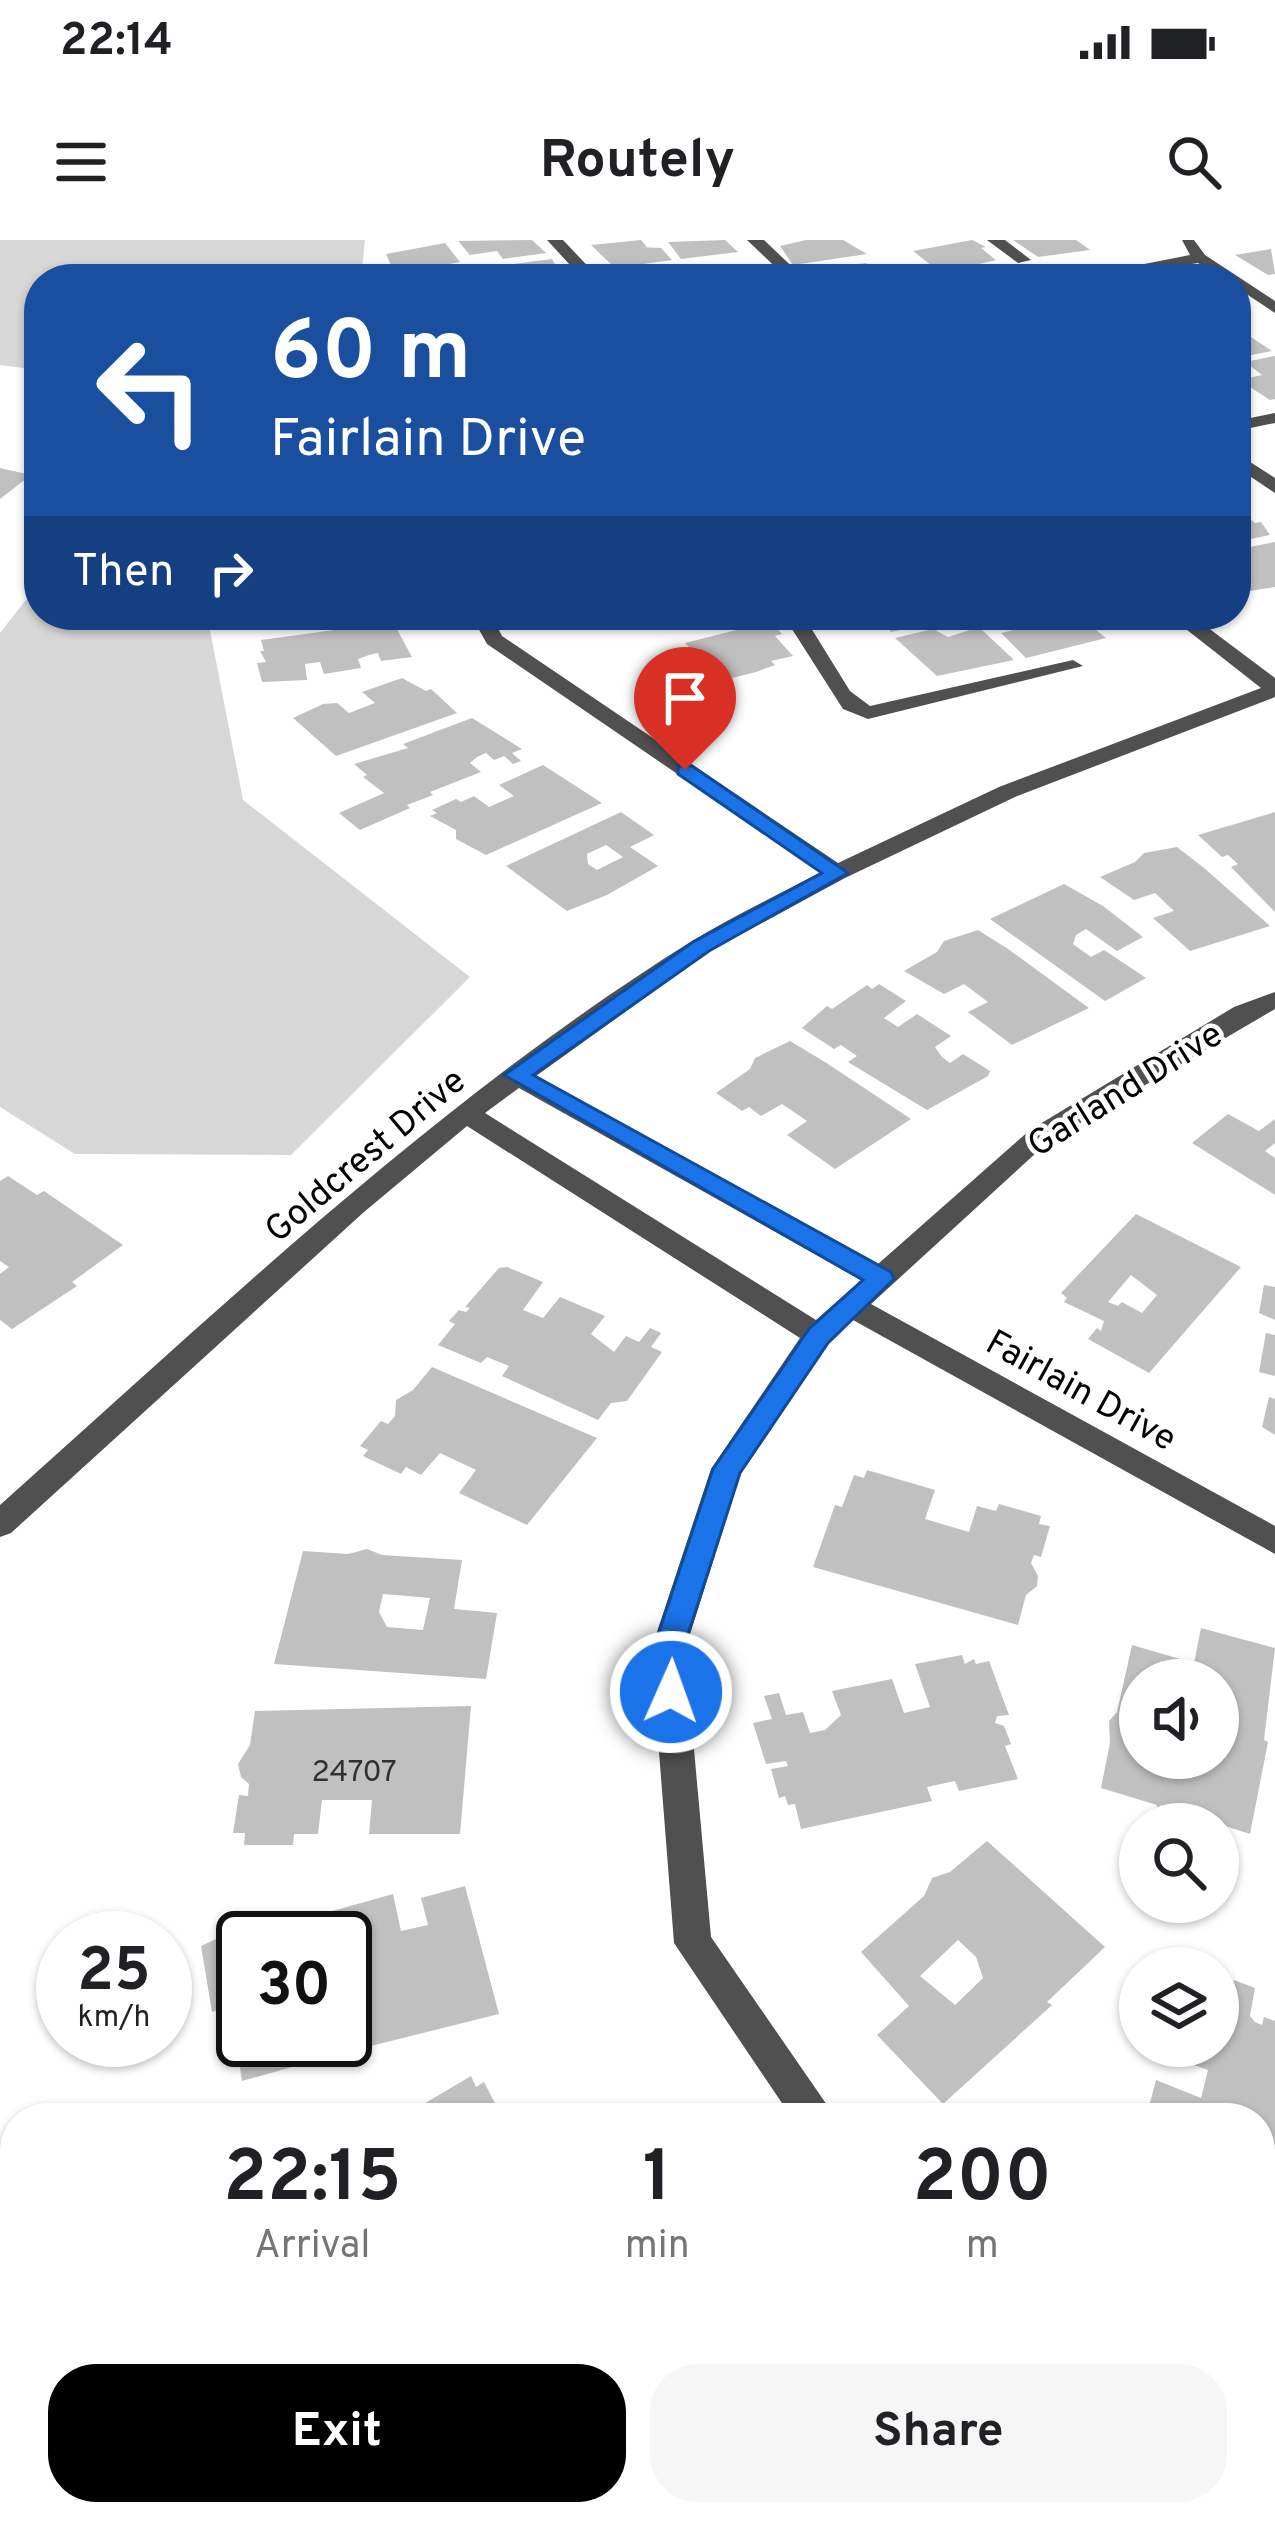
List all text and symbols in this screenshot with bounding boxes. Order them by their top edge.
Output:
text: 22:14 [60,14,173,71]
text: Routely [540,128,735,197]
icon: menu [48,129,114,195]
icon: search [1161,129,1227,195]
text: 60 m [270,303,471,409]
icon: left [72,312,228,468]
text: Fairlain Drive [270,407,586,476]
icon: right [198,540,264,606]
text: Then [72,545,174,602]
pin [634,647,736,770]
icon: arrive [652,665,718,731]
street label: Garland Drive [1020,1013,1232,1170]
street label: Goldcrest Drive [257,1060,477,1255]
street label: Fairlain Drive [977,1321,1183,1464]
position arrow [608,1629,734,1755]
map controls [1119,1659,1239,2067]
button: sound [1119,1659,1239,1779]
house number: 24707 [311,1755,397,1792]
button: search [1119,1803,1239,1923]
speed limit sign: 30 [216,1911,372,2067]
text: 25 [77,1936,151,2012]
button: layers [1119,1947,1239,2067]
text: km/h [78,2000,150,2037]
text: 22:15 [223,2135,402,2227]
text: 1 [643,2135,672,2227]
text: 200 [913,2135,1052,2227]
text: Arrival [254,2223,371,2272]
text: min [625,2223,690,2272]
text: m [966,2223,999,2272]
button: Exit [48,2364,626,2502]
button: Share [650,2364,1227,2502]

